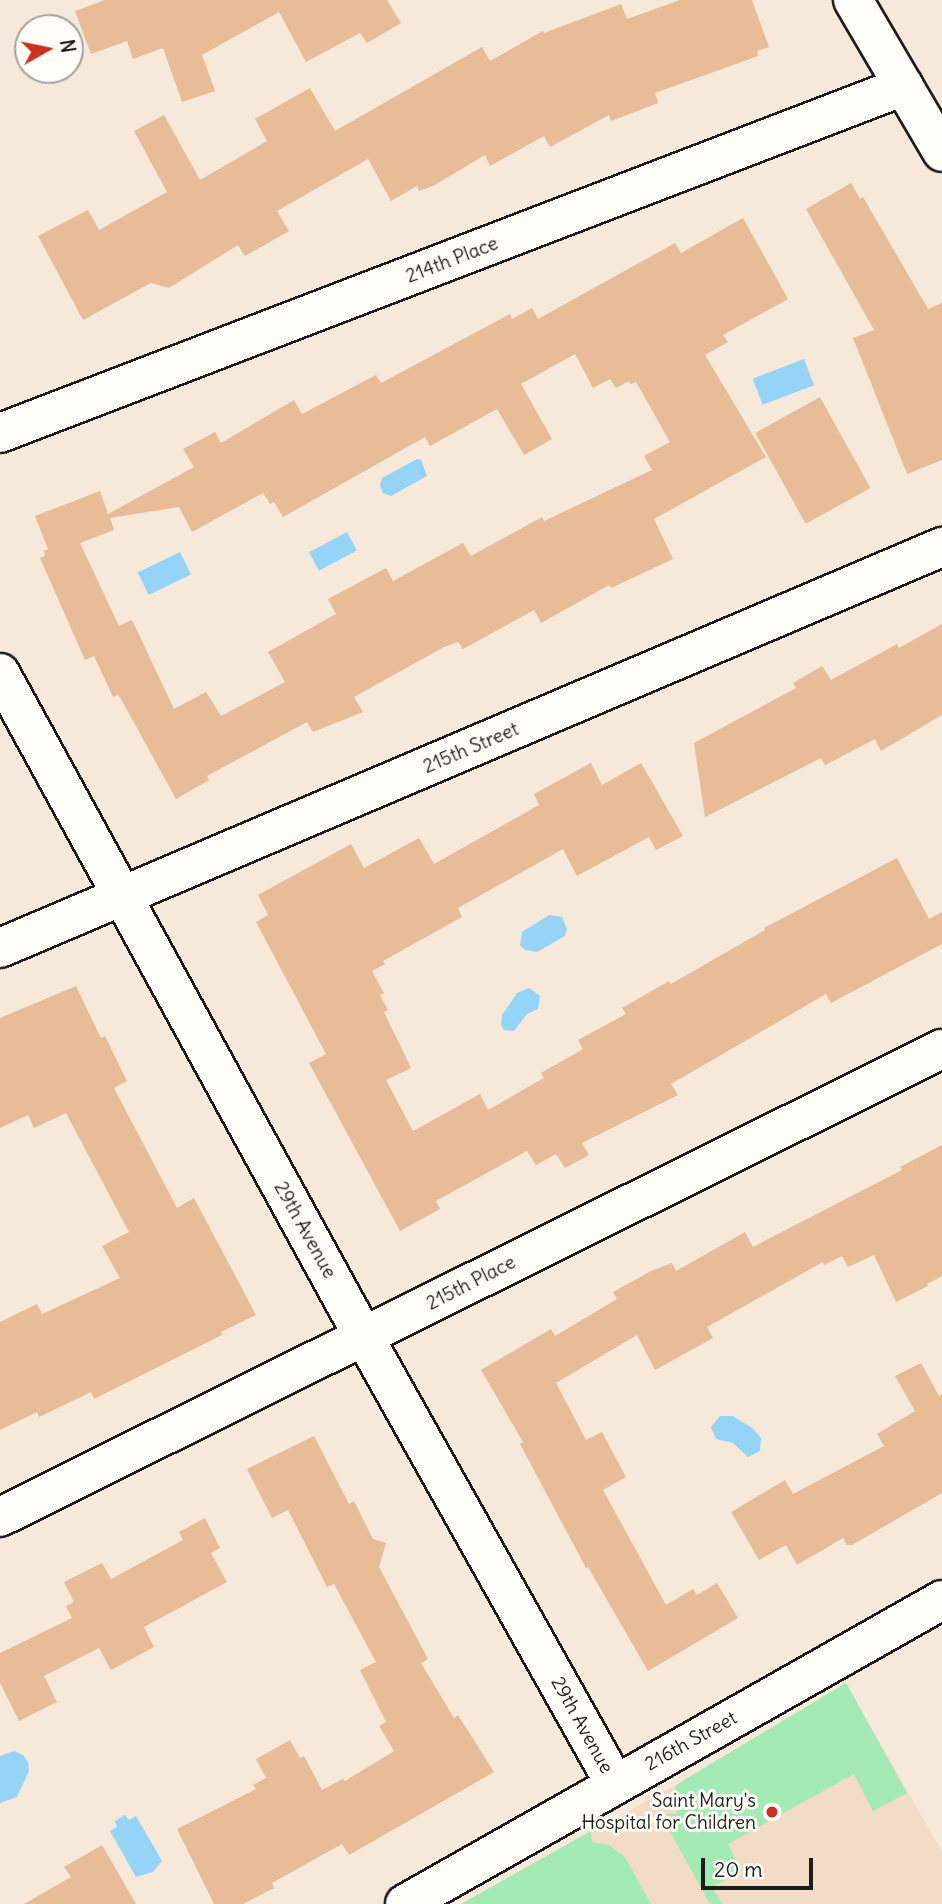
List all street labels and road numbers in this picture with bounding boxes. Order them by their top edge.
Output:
street label: 214th Place [403,232,501,288]
street label: 215th Street [420,718,522,778]
street label: 29th Avenue [269,1178,341,1282]
street label: 215th Place [423,1251,519,1315]
street label: 29th Avenue [546,1673,618,1777]
street label: 216th Street [641,1706,741,1776]

